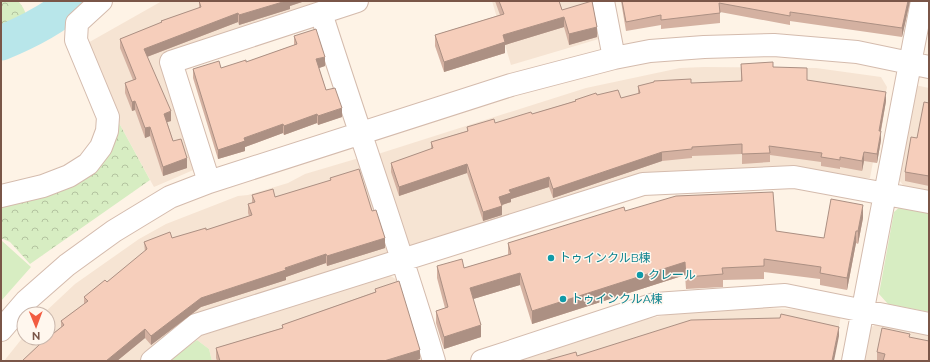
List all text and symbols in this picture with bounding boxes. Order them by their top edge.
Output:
place label: トゥインクルB棟 [559,251,651,265]
marker: トゥインクルB棟 [546,253,556,263]
place label: クレール [648,268,696,282]
marker: クレール [635,270,645,280]
place label: トゥインクルA棟 [571,292,663,306]
marker: トゥインクルA棟 [558,294,568,304]
north arrow [16,306,56,346]
text: N [32,329,40,342]

